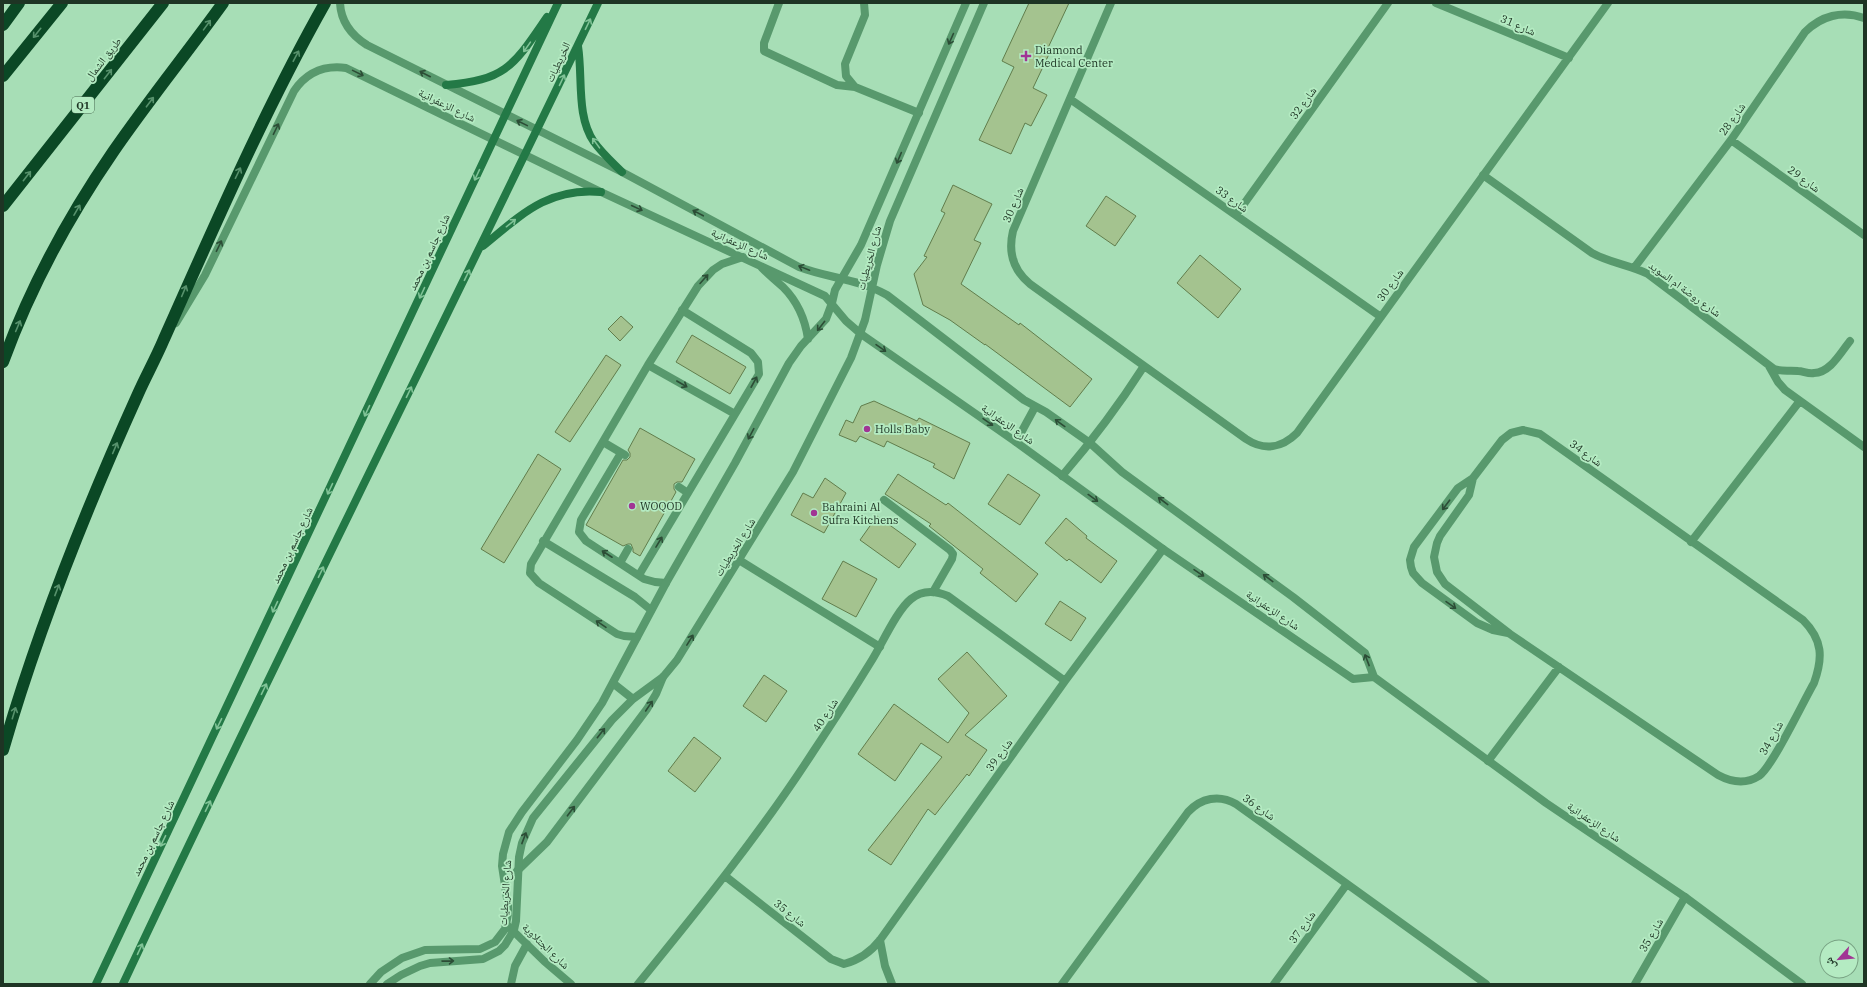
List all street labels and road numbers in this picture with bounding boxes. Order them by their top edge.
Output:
street label: شارع 31 [1498,11,1538,39]
street label: طريق الشمال [82,35,124,83]
street label: الخريطيات [543,40,573,84]
street label: شارع 32 [1287,84,1319,122]
street label: شارع الزعفرانية [416,85,478,125]
road number: Q1 [72,97,94,113]
street label: شارع 28 [1716,100,1748,138]
street label: شارع 29 [1785,163,1823,195]
street label: شارع 33 [1213,183,1251,215]
street label: شارع 30 [999,185,1027,225]
street label: شارع جاسم بن محمد [405,211,454,293]
street label: شارع الخريطيات [854,224,884,292]
street label: شارع الزعفرانية [709,225,771,263]
street label: شارع روضة ام السويد [1646,258,1724,320]
street label: شارع 30 [1374,266,1406,304]
street label: شارع الزعفرانية [979,401,1037,447]
street label: شارع 34 [1567,437,1605,469]
street label: شارع جاسم بن محمد [268,504,317,586]
street label: شارع الخريطيات [712,515,758,579]
street label: شارع الزعفرانية [1244,587,1302,633]
street label: شارع 40 [809,696,841,734]
street label: شارع 34 [1756,719,1786,757]
street label: شارع 39 [983,736,1015,774]
street label: شارع 36 [1240,791,1278,823]
street label: شارع جاسم بن محمد [129,798,178,879]
street label: شارع الزعفرانية [1565,799,1623,845]
street label: شارع الخريطيات [496,860,514,926]
street label: شارع 35 [771,896,809,930]
street label: شارع 37 [1286,908,1318,946]
street label: شارع 35 [1636,916,1666,954]
street label: شارع الجتلاوية [519,920,573,972]

